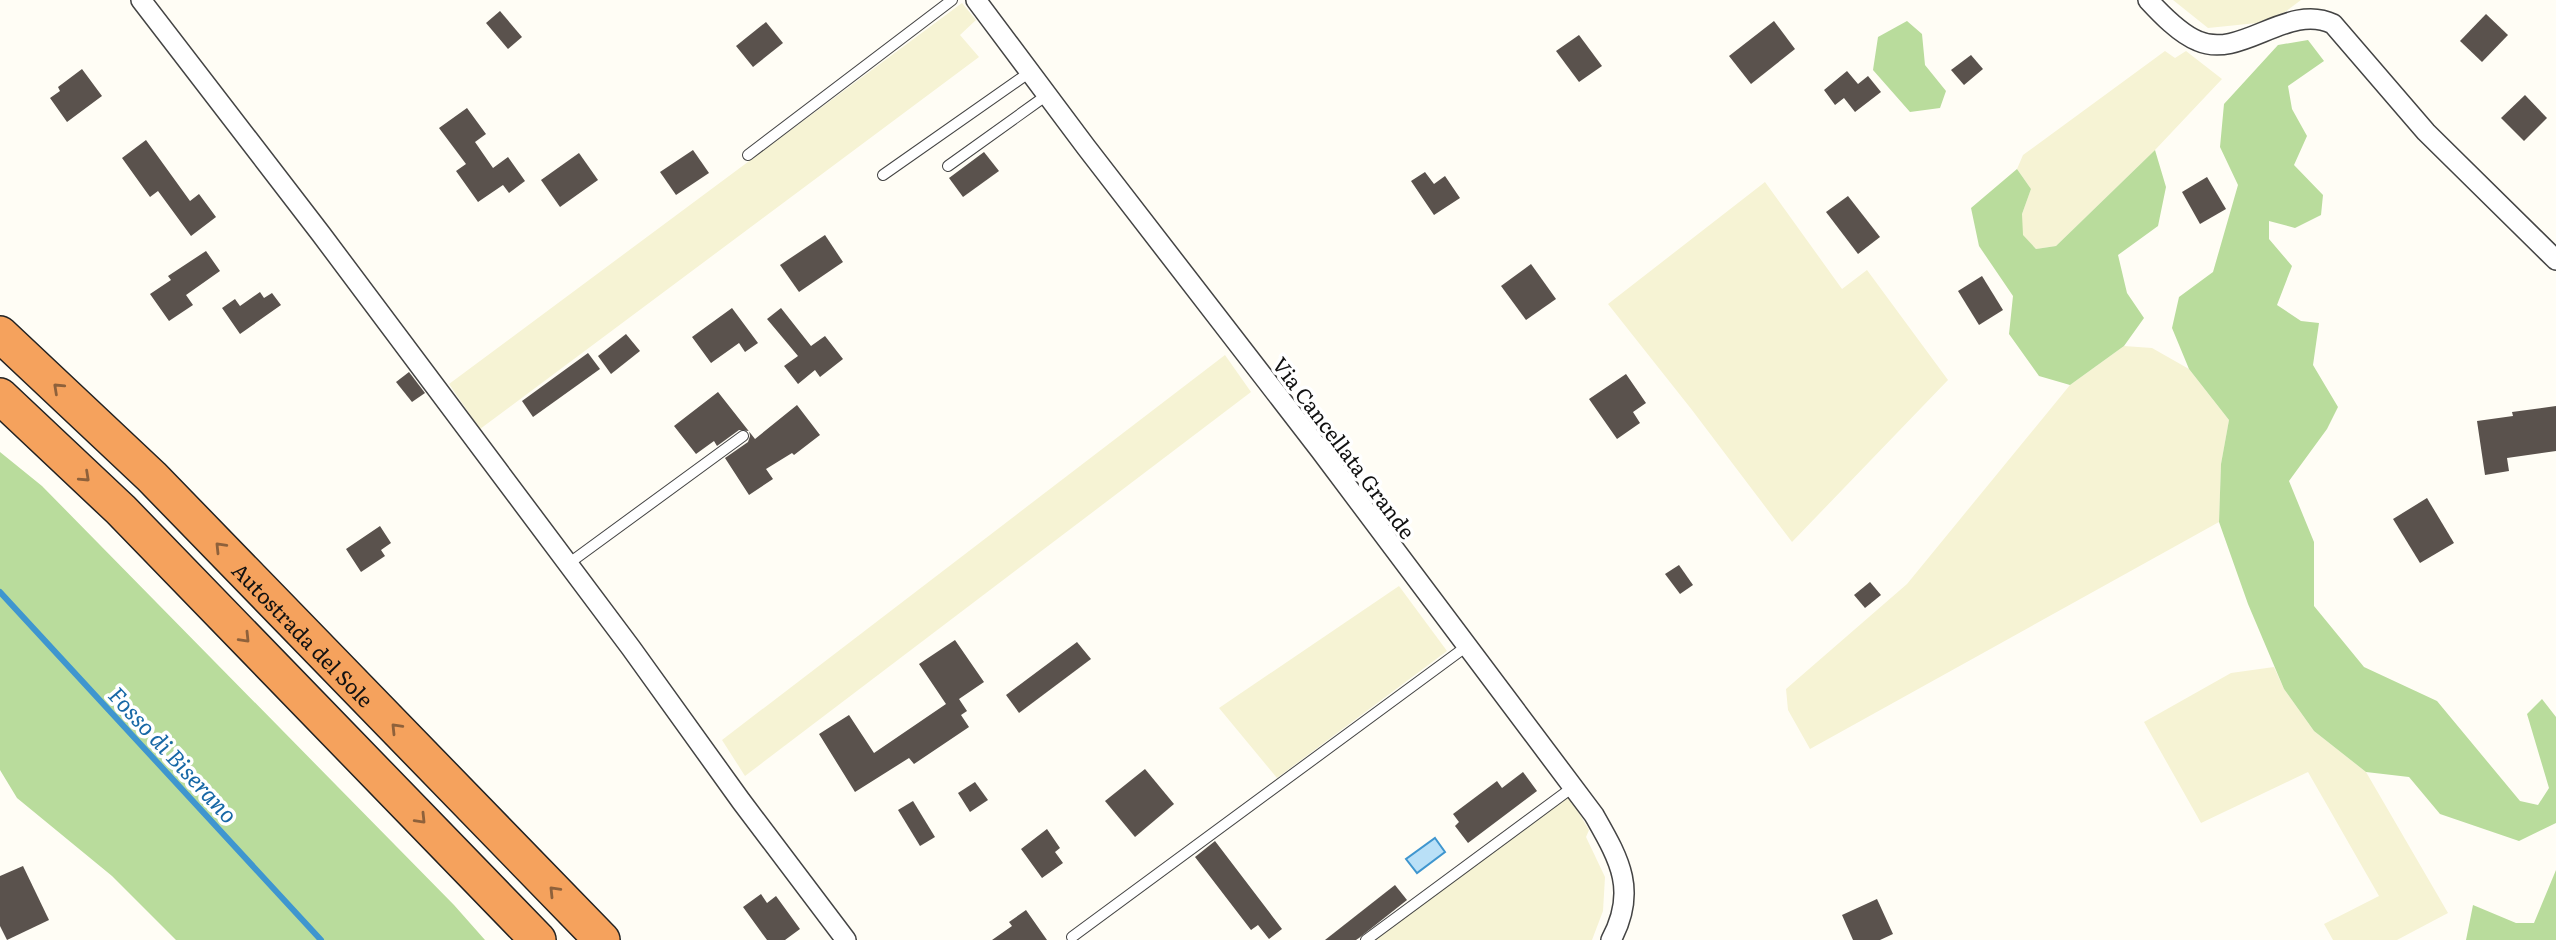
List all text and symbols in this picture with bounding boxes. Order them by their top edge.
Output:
street label: Via Cancellata Grande [1266,350,1424,545]
one-way arrow [53,384,66,396]
one-way arrow [77,468,90,481]
one-way arrow [216,542,229,555]
street label: Autostrada del Sole [226,554,382,713]
one-way arrow [237,630,250,643]
water label: Fosso di Biserano [102,678,246,830]
one-way arrow [391,723,404,736]
one-way arrow [412,811,425,824]
one-way arrow [550,886,563,899]

